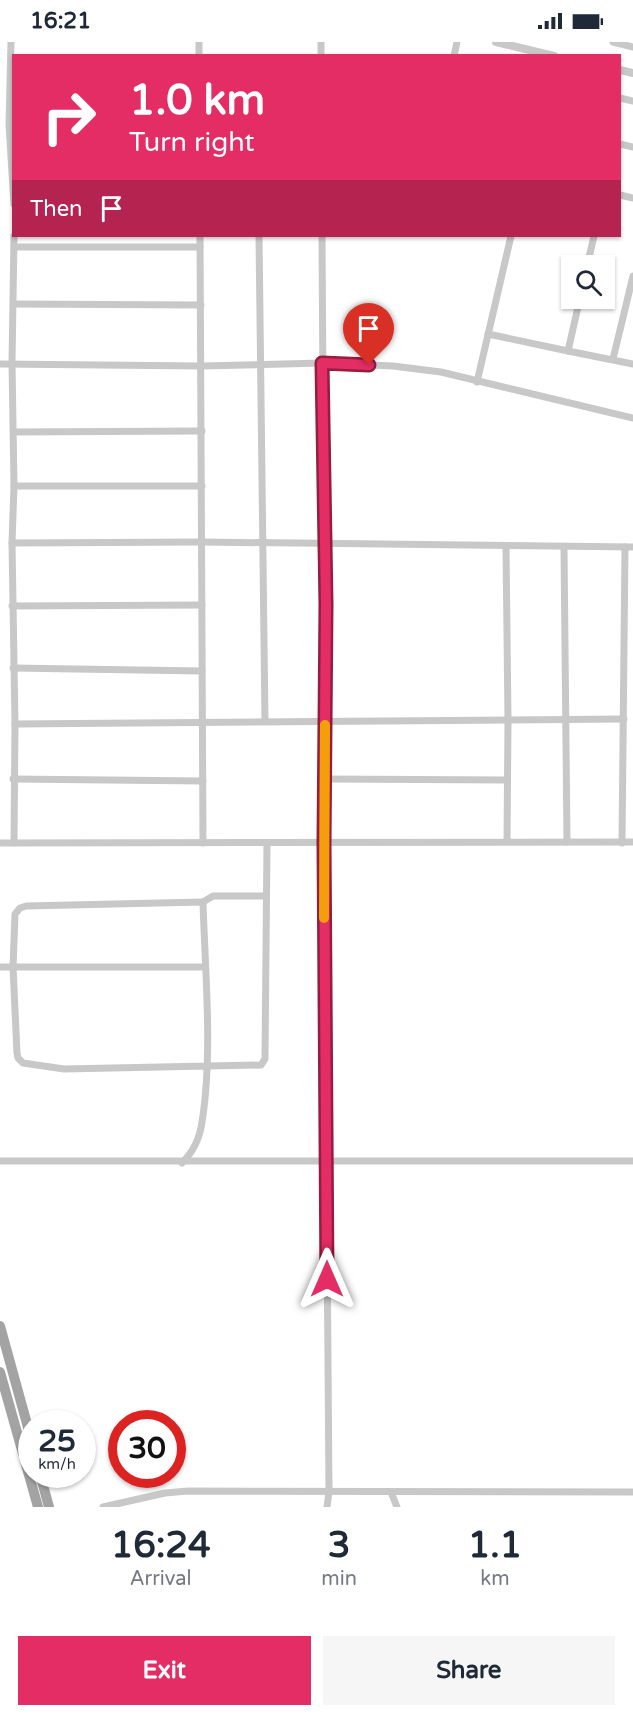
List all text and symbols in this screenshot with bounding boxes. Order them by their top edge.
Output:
text: 16:21 [30,8,91,34]
text: 1.0 km [129,75,265,126]
icon: right [30,78,108,156]
text: Turn right [129,126,255,159]
icon: arrive [95,192,128,225]
text: Then [30,196,83,222]
map controls [561,255,615,309]
button: search [561,255,615,309]
pin [343,303,394,365]
icon: arrive [352,312,385,345]
position arrow [295,1247,359,1311]
speed limit sign: 30 [108,1410,186,1488]
text: 25 [38,1423,76,1460]
text: km/h [38,1455,76,1473]
text: 16:24 [111,1524,211,1567]
text: 3 [328,1524,350,1567]
text: 1.1 [468,1524,522,1567]
text: Arrival [130,1567,192,1591]
text: min [321,1567,357,1591]
text: km [480,1567,510,1591]
button: Exit [18,1636,311,1705]
button: Share [323,1636,615,1705]

